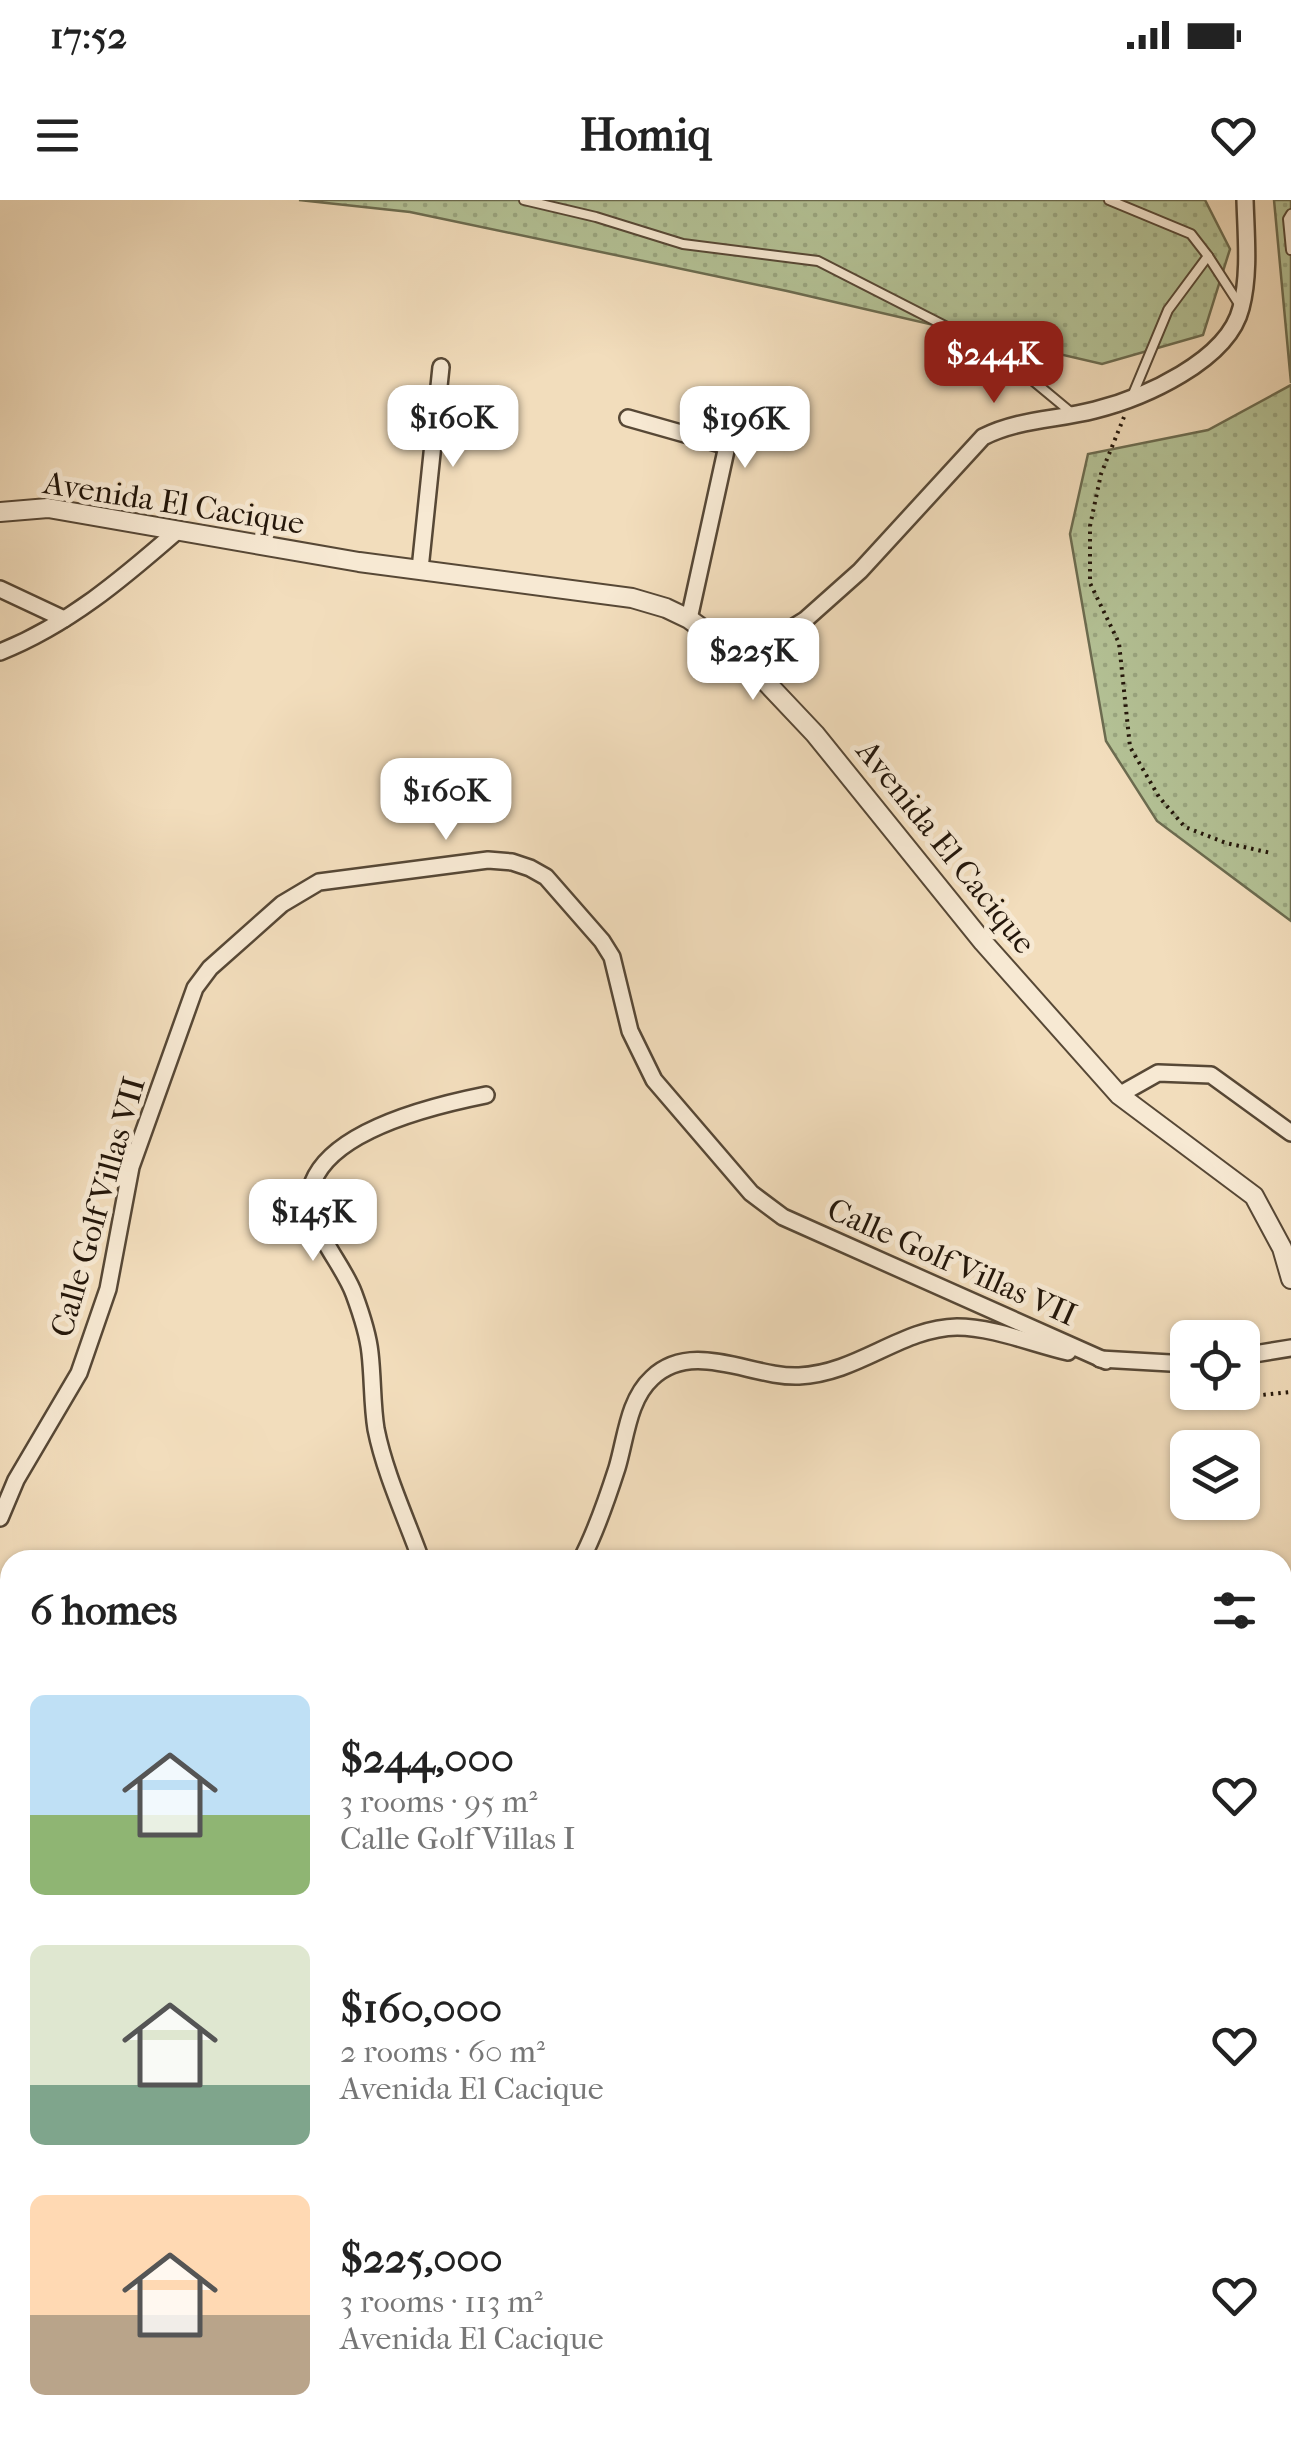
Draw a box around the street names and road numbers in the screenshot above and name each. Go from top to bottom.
street label: Avenida El Cacique [39,464,307,542]
street label: Avenida El Cacique [847,731,1043,961]
street label: Calle Golf Villas VII [43,1073,153,1341]
street label: Calle Golf Villas VII [822,1190,1082,1334]

